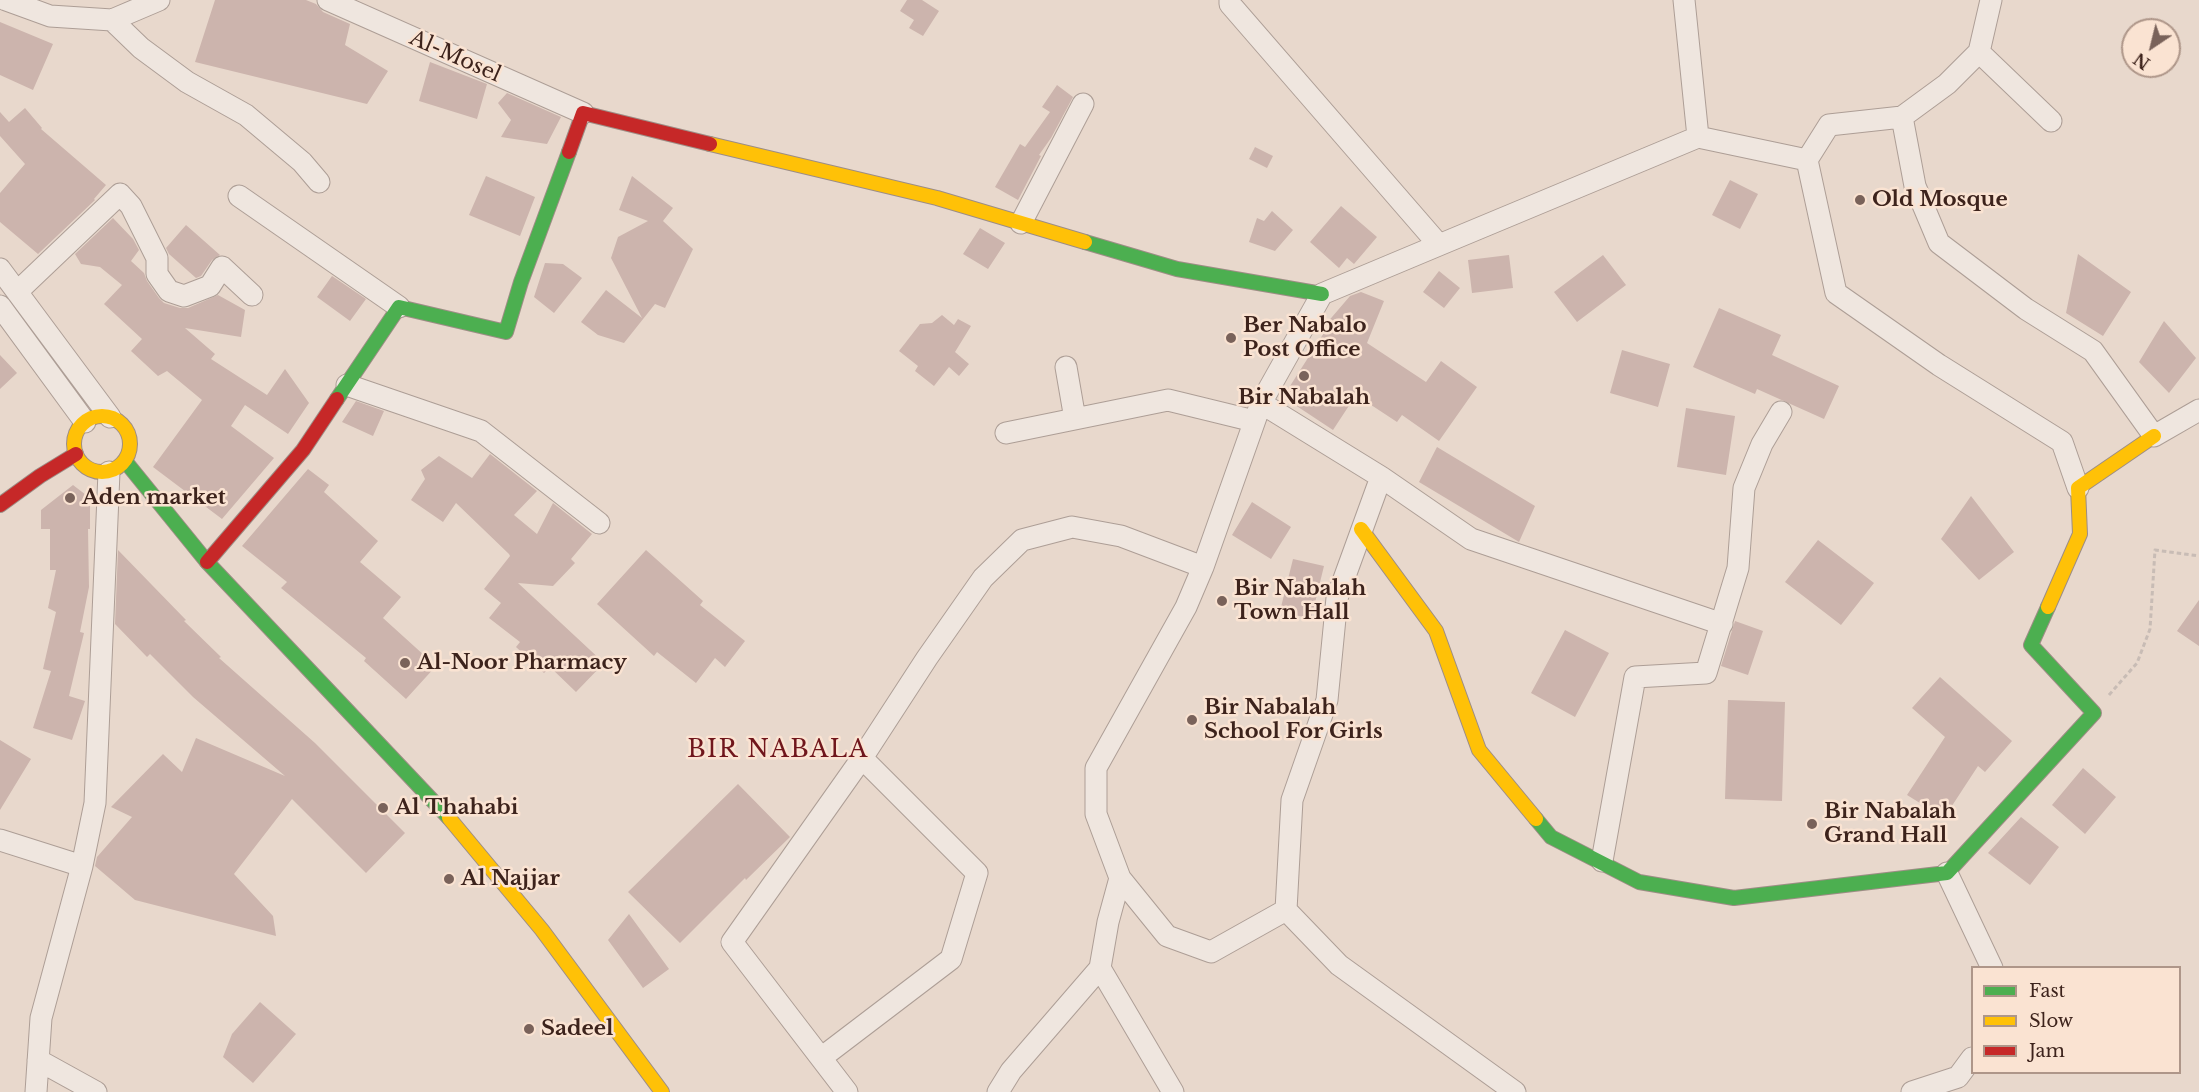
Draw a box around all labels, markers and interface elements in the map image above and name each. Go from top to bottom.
north arrow [2121,18,2181,78]
street label: Al-Mosel [406,26,504,88]
text: N [2130,49,2154,74]
place label: Old Mosque [1872,187,2008,213]
marker: Old Mosque [1853,193,1867,207]
place label: Ber Nabalo Post Office [1243,313,1367,363]
marker: Ber Nabalo Post Office [1224,331,1238,345]
marker: Bir Nabalah [1297,369,1311,383]
place label: Bir Nabalah [1238,385,1370,411]
place label: Aden market [82,485,226,511]
marker: Aden market [63,491,77,505]
place label: Bir Nabalah Town Hall [1234,576,1366,626]
marker: Bir Nabalah Town Hall [1215,594,1229,608]
place label: Al-Noor Pharmacy [417,650,627,676]
marker: Al-Noor Pharmacy [398,656,412,670]
place label: Bir Nabalah School For Girls [1204,695,1383,745]
marker: Bir Nabalah School For Girls [1185,713,1199,727]
district label: BIR NABALA [687,736,869,764]
place label: Al Thahabi [395,795,518,821]
place label: Bir Nabalah Grand Hall [1824,799,1956,849]
marker: Al Thahabi [376,801,390,815]
marker: Bir Nabalah Grand Hall [1805,817,1819,831]
place label: Al Najjar [461,866,560,892]
marker: Al Najjar [442,872,456,886]
legend [1971,966,2181,1074]
text: Fast [2029,980,2065,1002]
text: Slow [2029,1010,2073,1032]
place label: Sadeel [541,1016,614,1042]
marker: Sadeel [522,1022,536,1036]
text: Jam [2029,1040,2065,1062]

